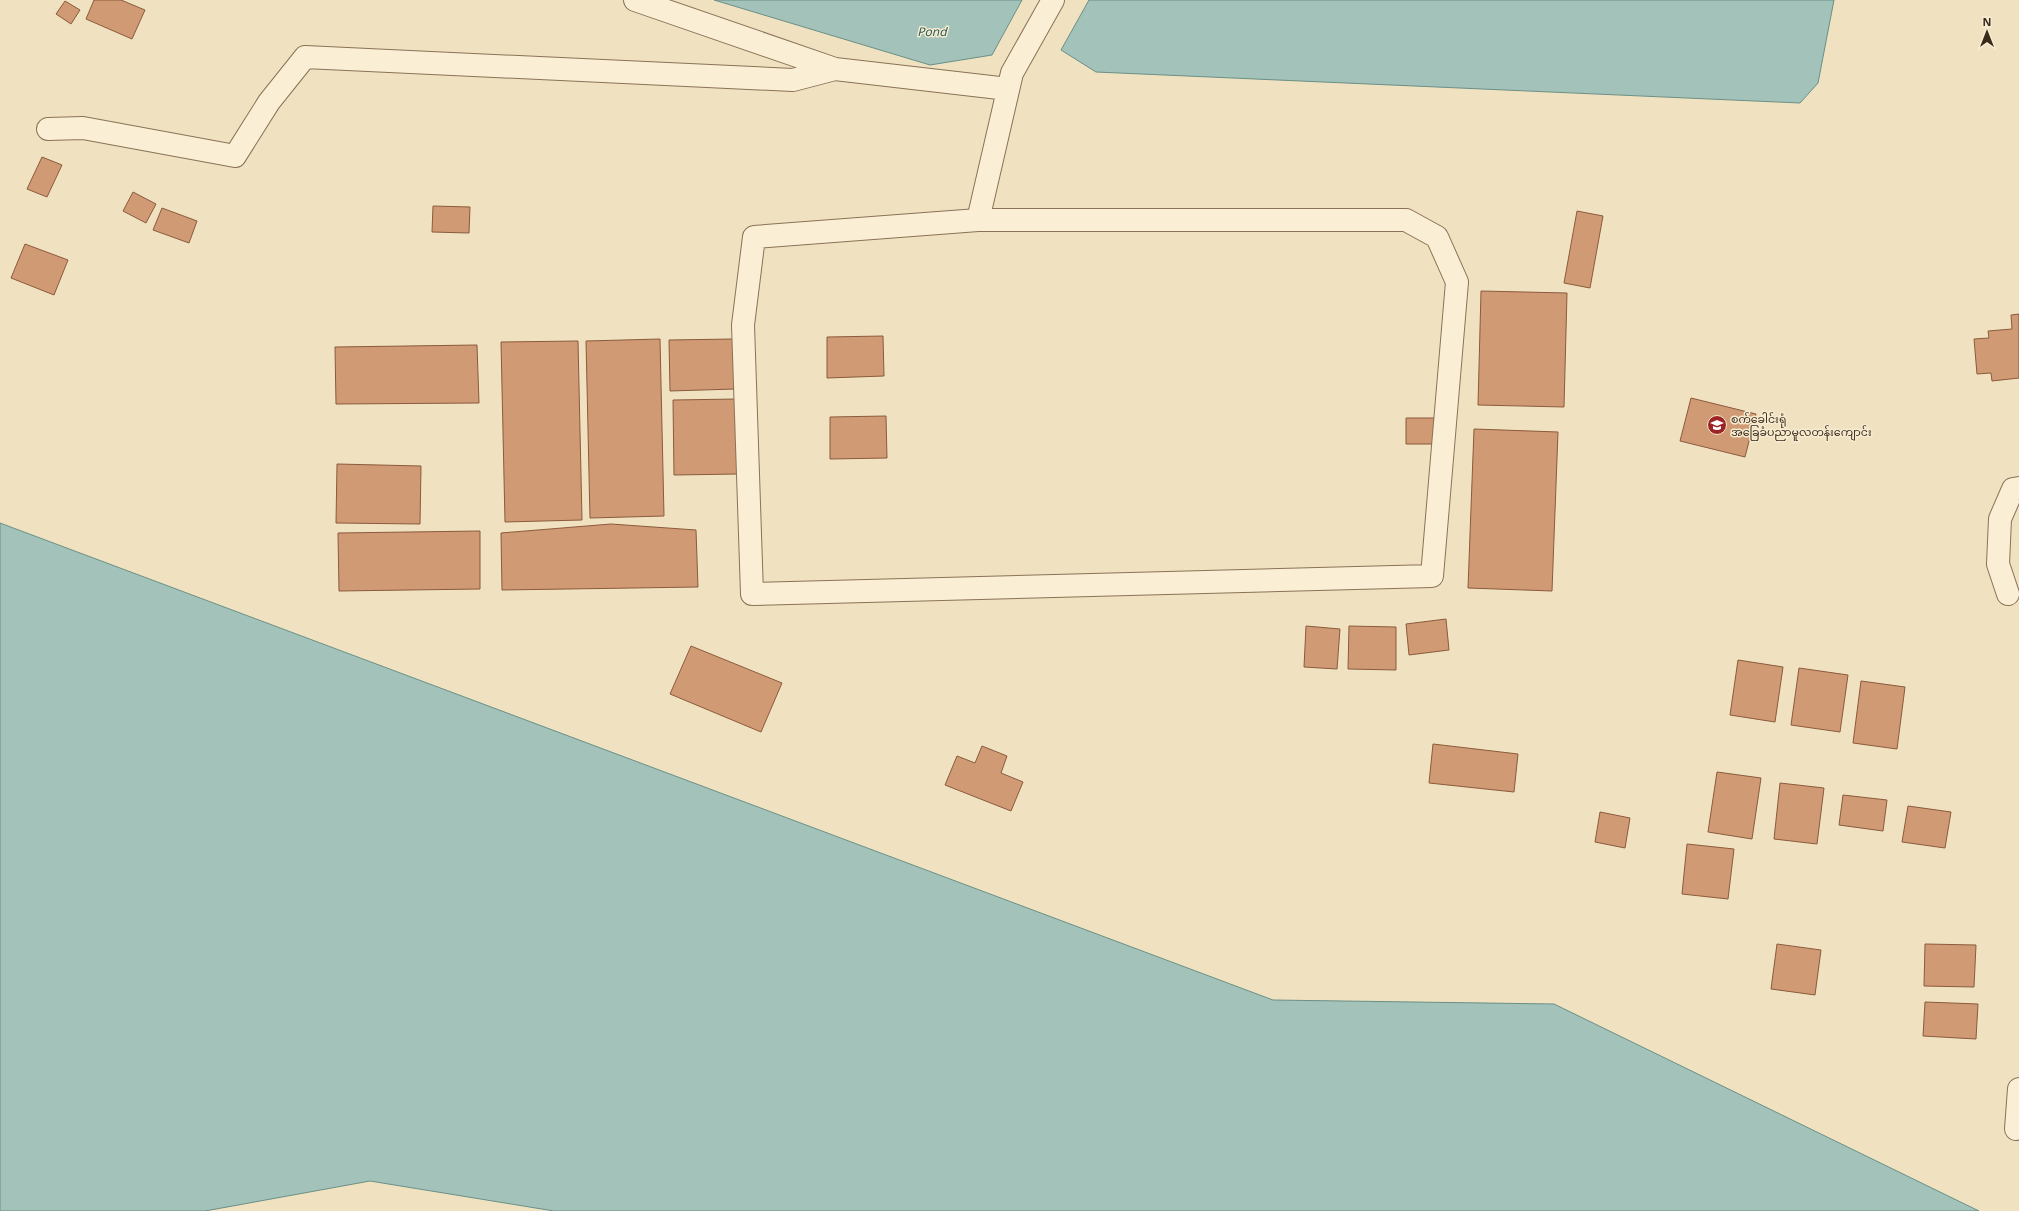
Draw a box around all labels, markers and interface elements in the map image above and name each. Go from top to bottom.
text: N [1983,11,1991,35]
north arrow [1967,12,2007,52]
water label: Pond [917,20,948,46]
place label: စက်ခေါင်းရုံ အခြေခံပညာမူလတန်းကျောင်း [1731,408,1872,445]
school or university icon: စက်ခေါင်းရုံ အခြေခံပညာမူလတန်းကျောင်း [1706,414,1728,436]

